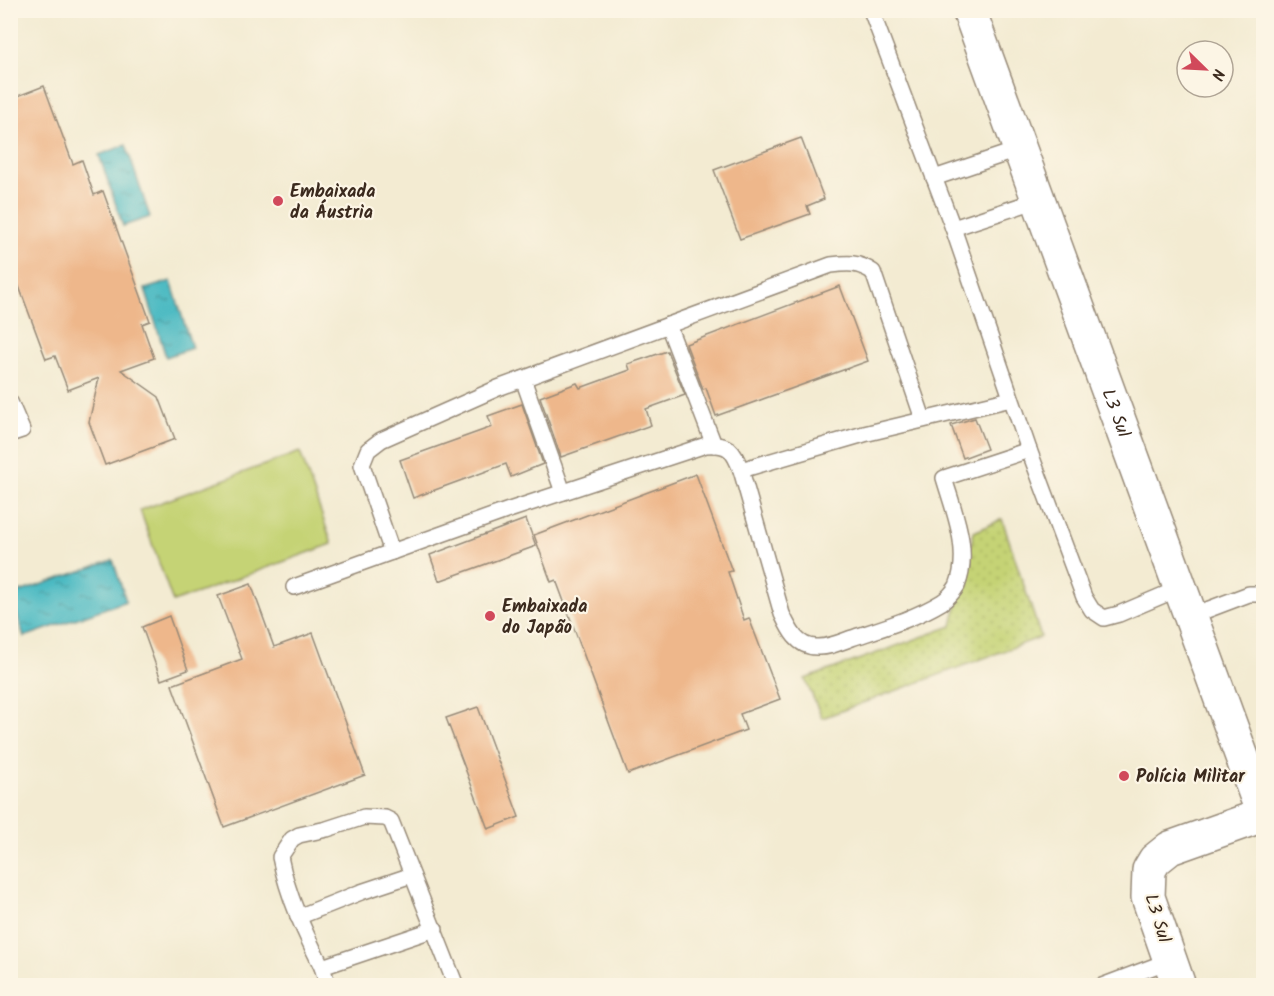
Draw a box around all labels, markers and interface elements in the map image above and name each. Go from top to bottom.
north arrow [1175,39,1235,99]
text: N [1204,65,1231,84]
place label: Embaixada da Áustria [290,178,375,228]
marker: Embaixada da Áustria [271,194,285,208]
street label: L3 Sul [1093,385,1137,442]
place label: Embaixada do Japão [502,593,587,643]
marker: Embaixada do Japão [483,609,497,623]
place label: Polícia Militar [1136,763,1246,792]
marker: Polícia Militar [1117,769,1131,783]
street label: L3 Sul [1135,890,1178,947]

